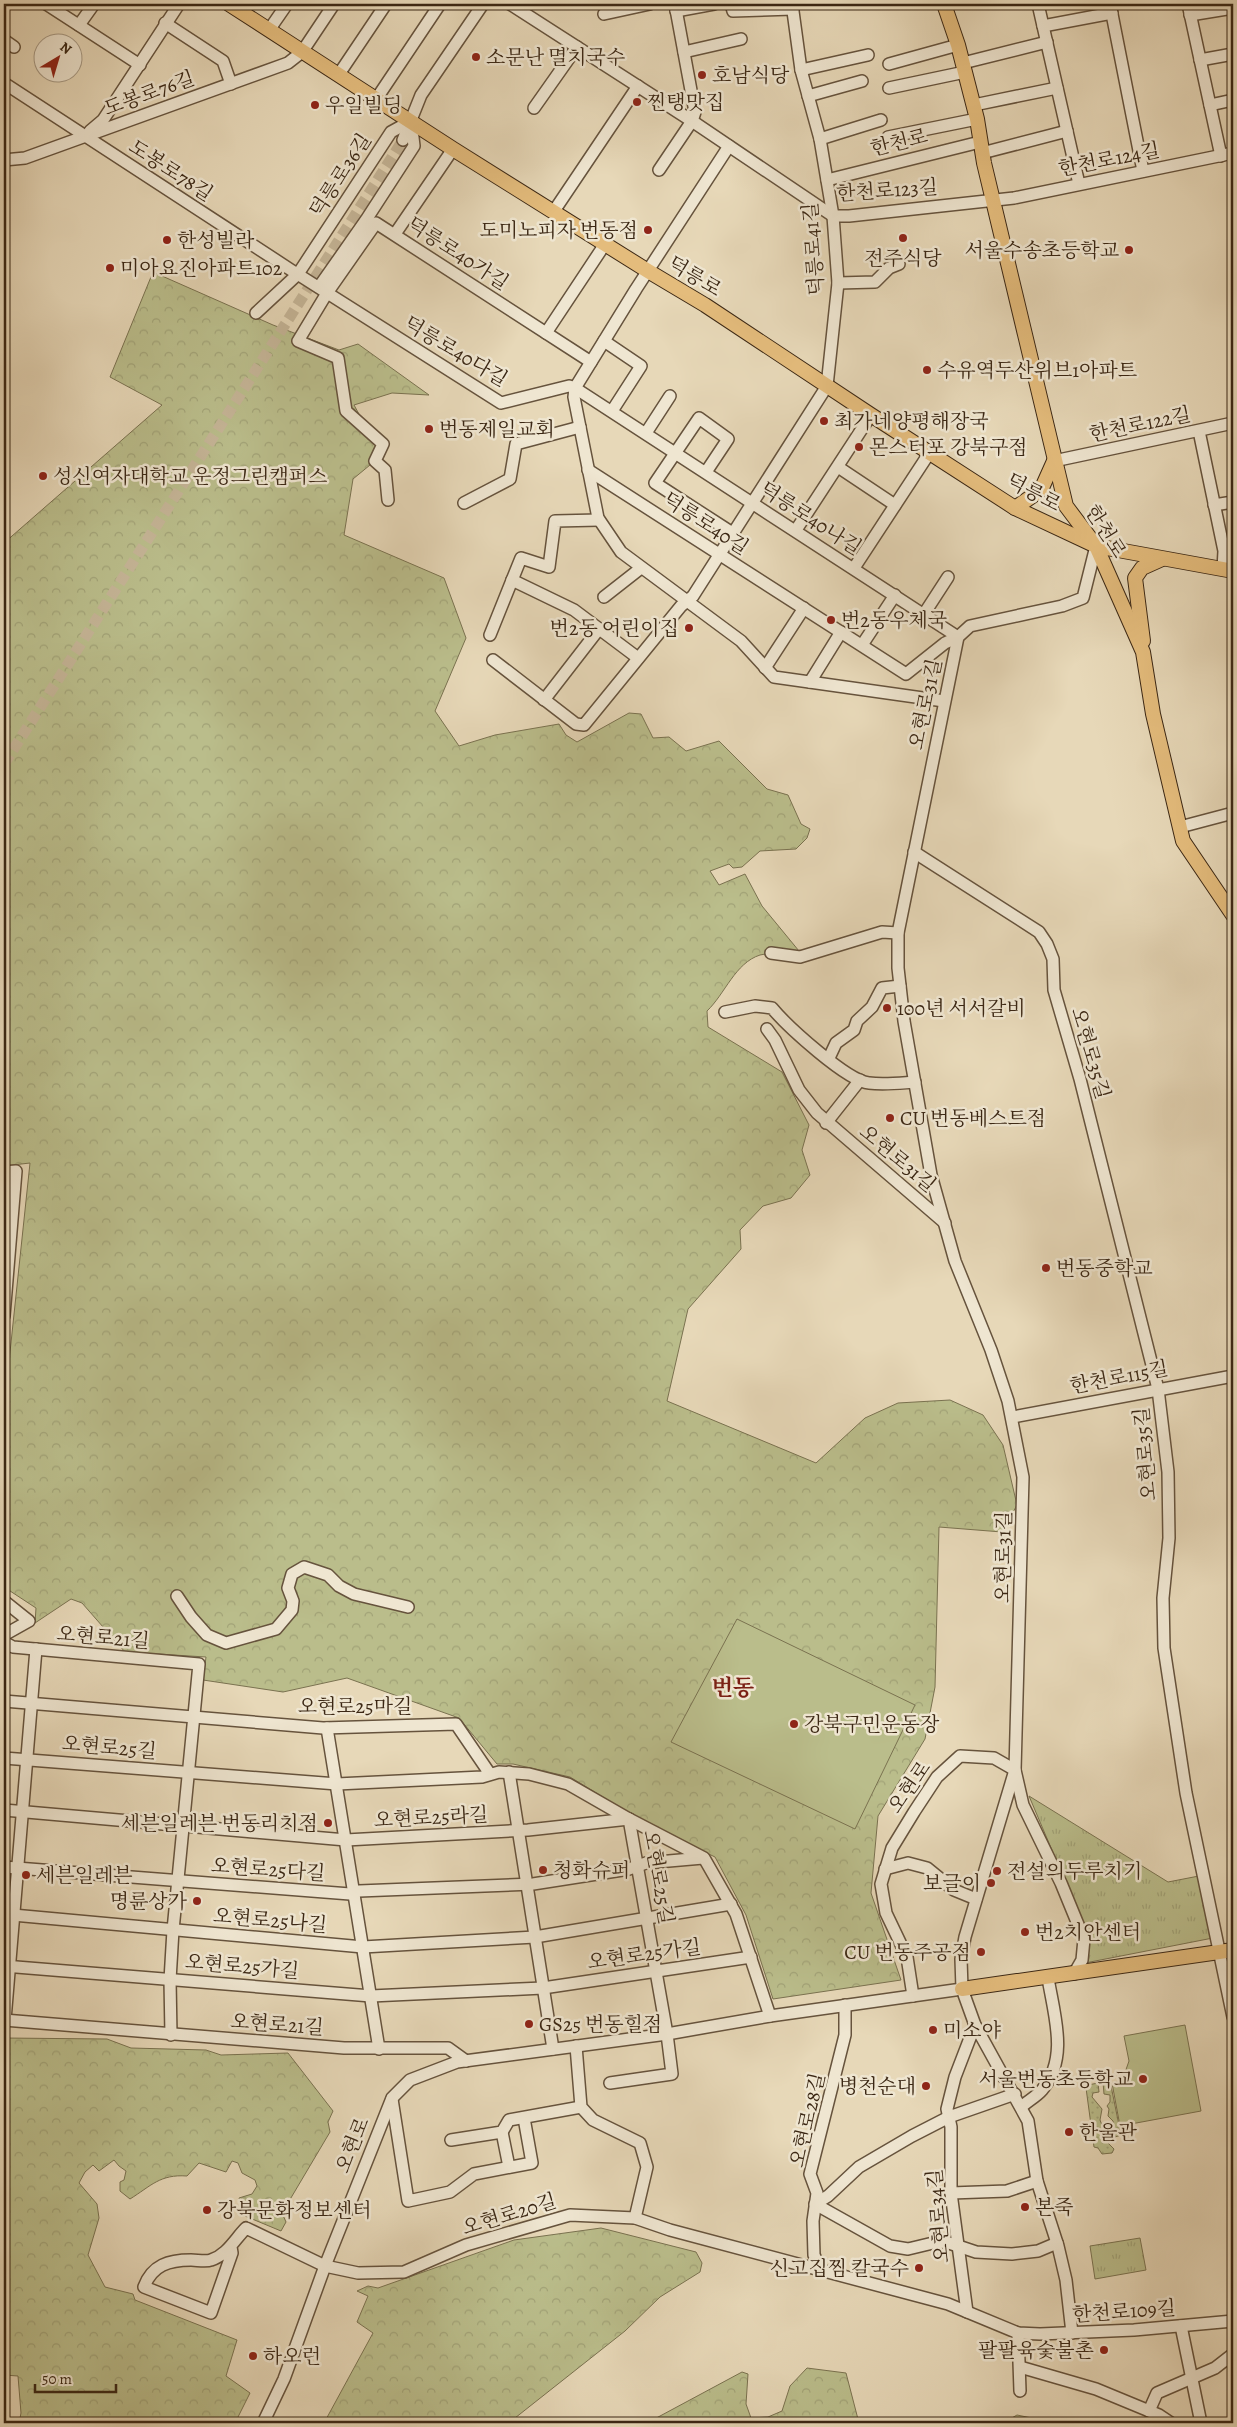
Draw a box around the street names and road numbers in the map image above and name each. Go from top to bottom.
street label: 도봉로76길 [100,65,198,122]
street label: 한천로 [868,122,931,163]
street label: 덕릉로36길 [303,128,378,222]
street label: 도봉로78길 [123,133,218,208]
street label: 한천로124길 [1056,136,1162,183]
street label: 한천로123길 [835,173,939,208]
street label: 덕릉로41길 [797,202,830,296]
street label: 덕릉로40가길 [402,210,514,296]
street label: 덕릉로 [663,250,727,303]
street label: 덕릉로40다길 [399,310,513,393]
street label: 한천로122길 [1087,401,1193,448]
street label: 덕릉로 [1002,467,1066,518]
street label: 덕릉로40나길 [755,475,867,561]
street label: 덕릉로40길 [658,486,754,561]
street label: 한천로 [1079,500,1132,563]
street label: 오현로31길 [903,656,948,752]
street label: 오현로35길 [1065,1004,1116,1102]
street label: 오현로31길 [854,1118,942,1198]
street label: 한천로115길 [1068,1355,1171,1400]
street label: 오현로35길 [1128,1406,1163,1502]
street label: 오현로31길 [989,1511,1018,1603]
street label: 오현로21길 [55,1620,151,1655]
street label: 오현로25마길 [298,1693,412,1720]
street label: 오현로25길 [60,1730,158,1765]
street label: 오현로 [882,1756,937,1819]
street label: 오현로25라길 [373,1801,489,1834]
street label: 오현로25길 [637,1828,680,1926]
street label: 오현로25다길 [210,1852,326,1887]
street label: 오현로25나길 [212,1902,328,1939]
street label: 오현로25가길 [585,1933,703,1976]
street label: 오현로25가길 [184,1948,300,1985]
street label: 오현로21길 [229,2008,325,2041]
street label: 오현로28길 [783,2070,831,2170]
street label: 오현로 [329,2113,376,2177]
street label: 오현로34길 [921,2168,956,2264]
street label: 오현로20길 [459,2187,560,2242]
street label: 한천로109길 [1071,2294,1177,2329]

